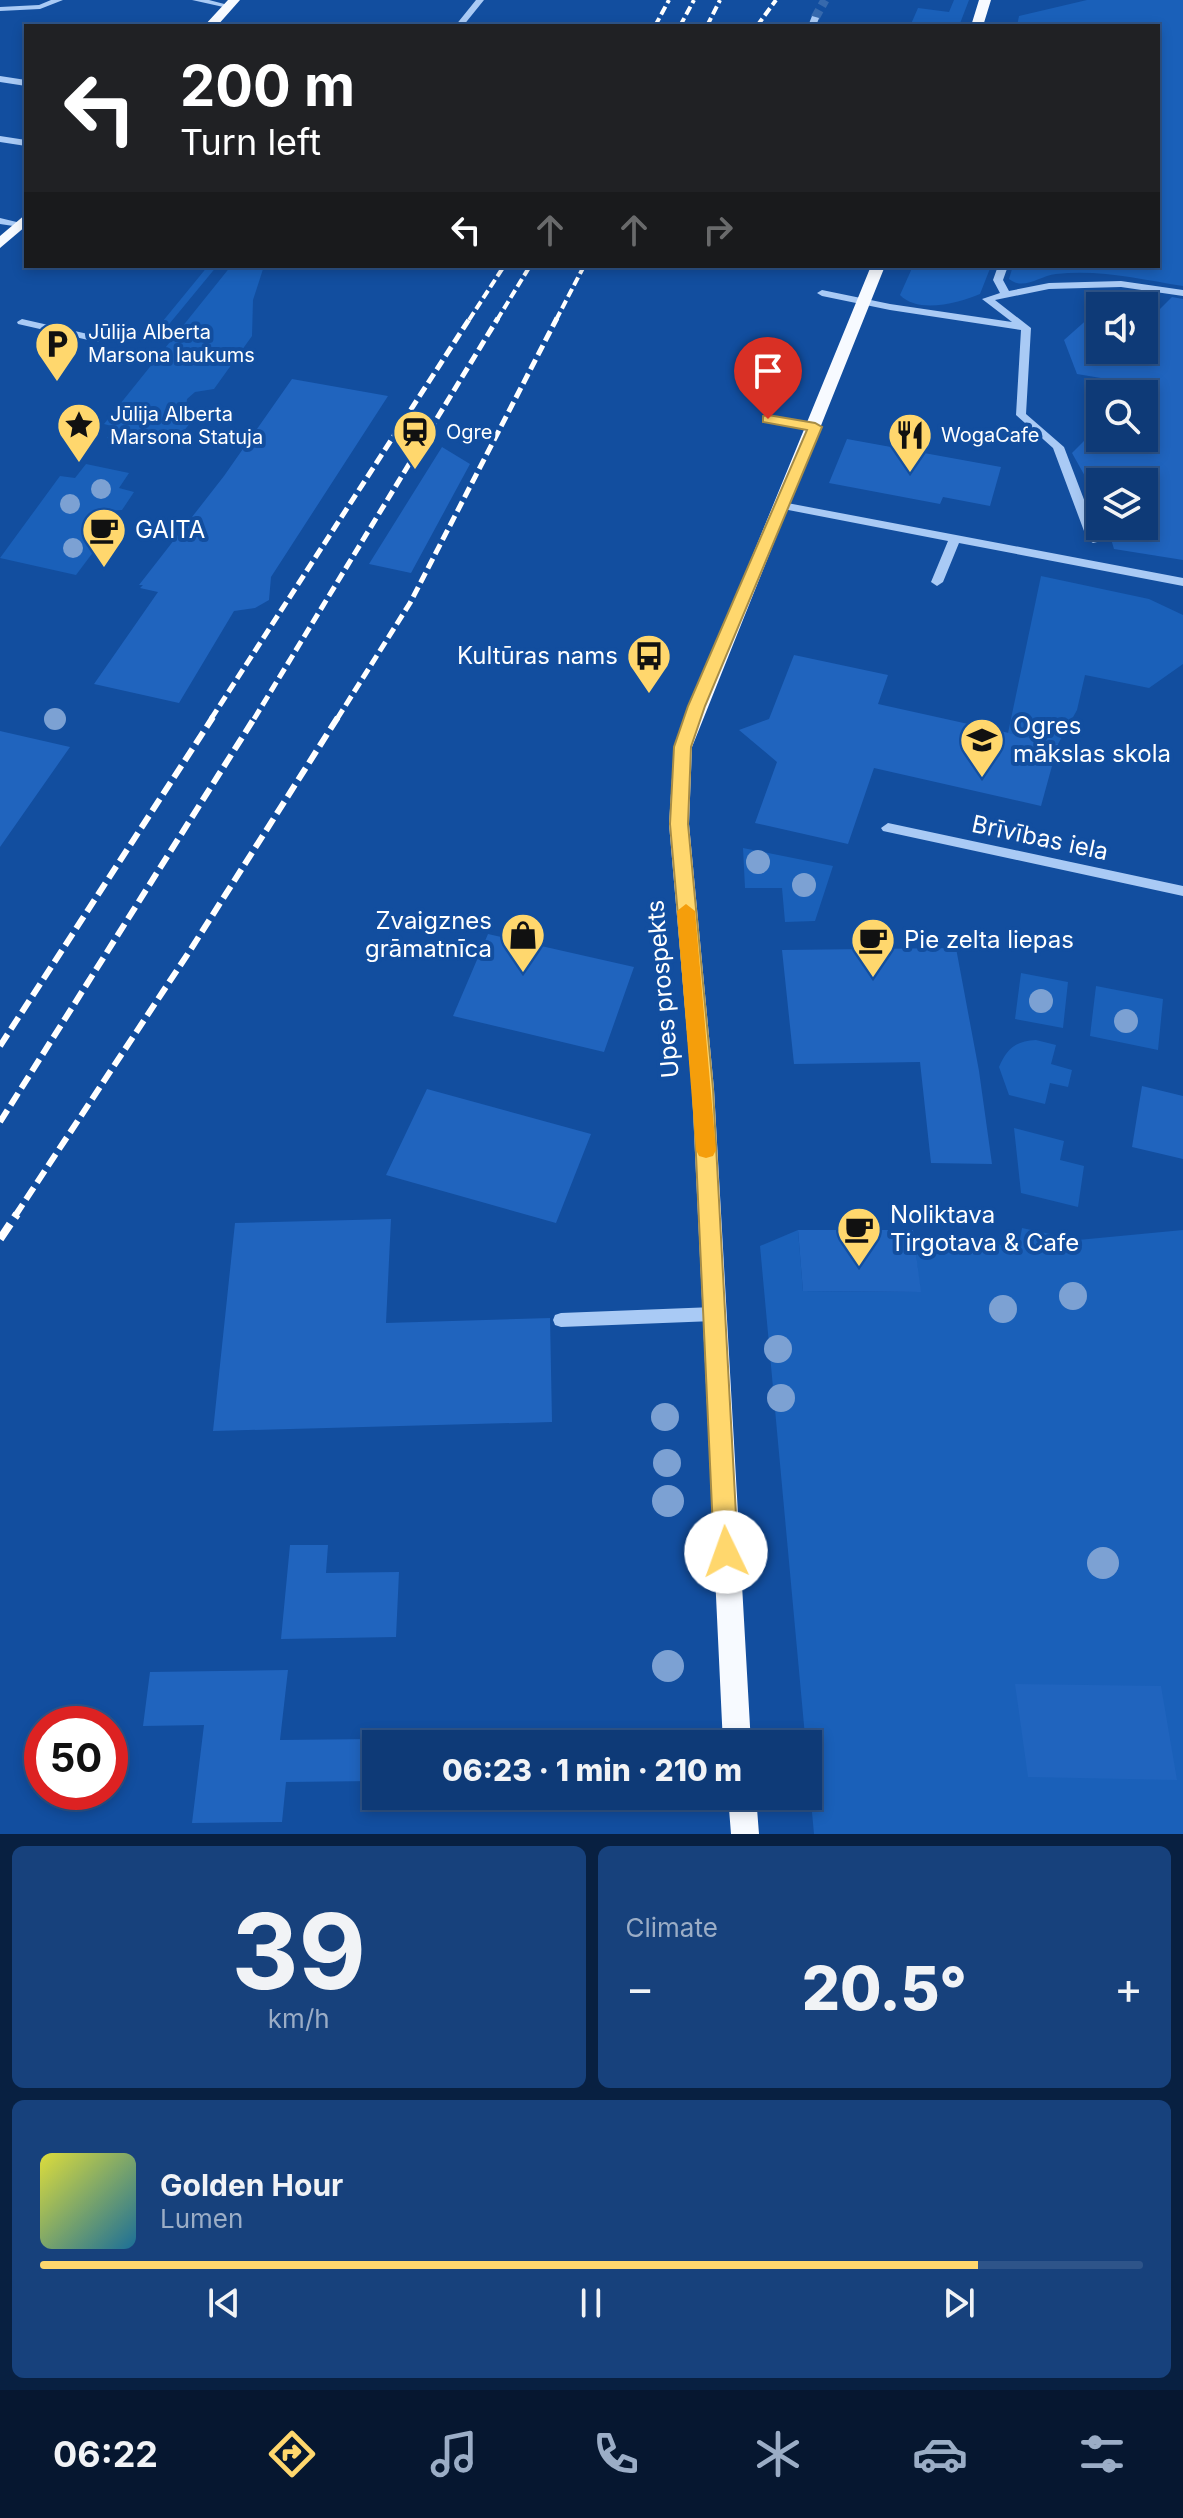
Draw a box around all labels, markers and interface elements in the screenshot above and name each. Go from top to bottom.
text: 200 m [180,52,355,120]
icon: left [48,56,152,160]
text: Turn left [180,120,321,164]
icon: left [444,208,488,252]
icon: ahead [528,208,572,252]
icon: ahead [612,208,656,252]
icon: right [696,208,740,252]
map controls [1086,292,1158,540]
button: sound [1086,292,1158,364]
parking icon: Jūlija Alberta Marsona laukums [33,320,81,383]
place label: Jūlija Alberta Marsona laukums [88,320,255,367]
pin [734,337,802,419]
icon: arrive [746,349,790,393]
button: search [1086,380,1158,452]
place icon: Jūlija Alberta Marsona Statuja [55,401,103,464]
place label: Jūlija Alberta Marsona Statuja [110,402,263,449]
station icon: Ogre [391,408,439,471]
restaurant icon: WogaCafe [886,411,934,474]
place label: Ogre [446,420,492,444]
place label: WogaCafe [941,423,1040,447]
button: layers [1086,468,1158,540]
cafe icon: GAITA [80,506,128,569]
place label: GAITA [135,515,205,544]
bus stop icon: Kultūras nams [625,632,673,695]
place label: Kultūras nams [457,641,618,670]
place label: Ogres mākslas skola [1013,711,1171,768]
school or university icon: Ogres mākslas skola [958,716,1006,779]
street label: Brīvības iela [969,809,1111,866]
street label: Upes prospekts [640,899,685,1079]
place label: Zvaigznes grāmatnīca [365,906,492,963]
shop icon: Zvaigznes grāmatnīca [499,911,547,974]
cafe icon: Pie zelta liepas [849,916,897,979]
place label: Pie zelta liepas [904,925,1074,954]
place label: Noliktava Tirgotava & Cafe [890,1200,1079,1257]
cafe icon: Noliktava Tirgotava & Cafe [835,1205,883,1268]
position arrow [684,1510,768,1594]
speed limit sign: 50 [24,1706,128,1810]
text: 06:23 · 1 min · 210 m [442,1752,742,1788]
text: 39 [231,1888,366,2014]
text: Climate [626,1912,718,1943]
text: 20.5° [802,1952,967,2024]
text: − [626,1961,655,2015]
text: + [1114,1961,1143,2015]
text: km/h [268,2003,330,2034]
text: Golden Hour [160,2167,343,2203]
text: Lumen [160,2203,243,2234]
icon: previous [202,2281,246,2325]
icon: pause [569,2281,613,2325]
icon: next [937,2281,981,2325]
icon: directions [264,2426,320,2482]
icon: music [426,2426,482,2482]
icon: phone [588,2426,644,2482]
icon: climate [750,2426,806,2482]
icon: car [912,2426,968,2482]
icon: filters [1074,2426,1130,2482]
text: 06:22 [53,2432,158,2476]

